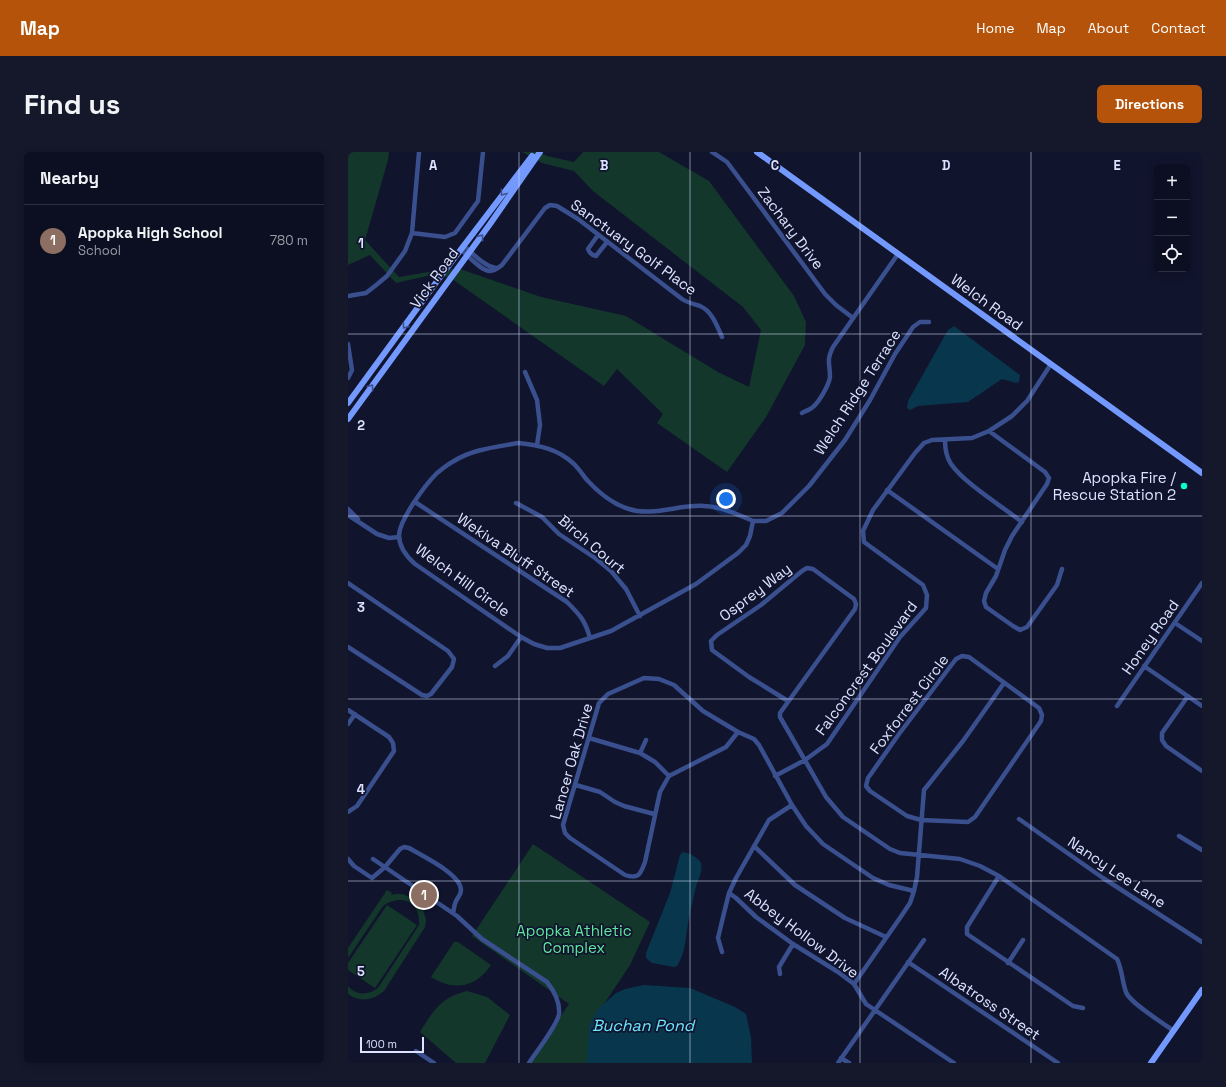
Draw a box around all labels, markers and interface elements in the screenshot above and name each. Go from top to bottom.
text: Map [20,16,60,41]
text: Home [976,19,1014,37]
text: Map [1036,19,1066,37]
text: About [1088,19,1129,37]
text: Contact [1151,19,1206,37]
button: Directions [1097,85,1202,123]
text: Find us [24,86,121,122]
text: A [429,157,438,174]
text: B [600,157,609,174]
text: C [771,157,779,174]
text: D [942,157,951,174]
text: E [1113,157,1121,174]
map controls [1154,164,1190,272]
button: + [1154,164,1190,200]
text: Nearby [40,167,99,189]
street label: Zachary Drive [754,183,828,273]
one-way arrow [501,189,508,196]
street label: Sanctuary Golf Place [567,195,701,299]
button: − [1154,200,1190,236]
text: Apopka High School [78,223,223,242]
text: 1 [50,232,56,249]
text: 780 m [270,232,308,249]
one-way arrow [476,234,484,241]
text: 1 [358,235,364,252]
button: locate [1154,236,1190,272]
text: School [78,242,121,259]
street label: Vick Road [406,244,462,312]
street label: Welch Road [947,270,1027,334]
one-way arrow [402,322,410,329]
street label: Welch Ridge Terrace [809,326,905,458]
one-way arrow [366,385,373,392]
text: 2 [357,417,365,434]
place label: Apopka Fire / Rescue Station 2 [1053,468,1176,504]
marker: Apopka Fire / Rescue Station 2 [1179,481,1189,491]
your location [716,489,736,509]
street label: Wekiva Bluff Street [454,509,579,601]
street label: Birch Court [555,510,629,578]
street label: Welch Hill Circle [412,539,514,621]
street label: Osprey Way [715,559,795,625]
street label: Honey Road [1117,596,1183,678]
street label: Falconcrest Boulevard [811,597,921,739]
text: 3 [357,599,365,616]
street label: Foxforrest Circle [865,650,953,758]
street label: Lancer Oak Drive [545,701,597,821]
text: 4 [357,781,365,798]
street label: Nancy Lee Lane [1064,832,1170,912]
pin: 1 [411,880,437,910]
street label: Abbey Hollow Drive [741,884,863,982]
park label: Apopka Athletic Complex [516,921,632,957]
street label: Albatross Street [936,962,1044,1044]
text: 5 [357,963,365,980]
water label: Buchan Pond [592,1015,696,1036]
scale bar [360,1035,424,1054]
text: 100 m [366,1037,397,1051]

